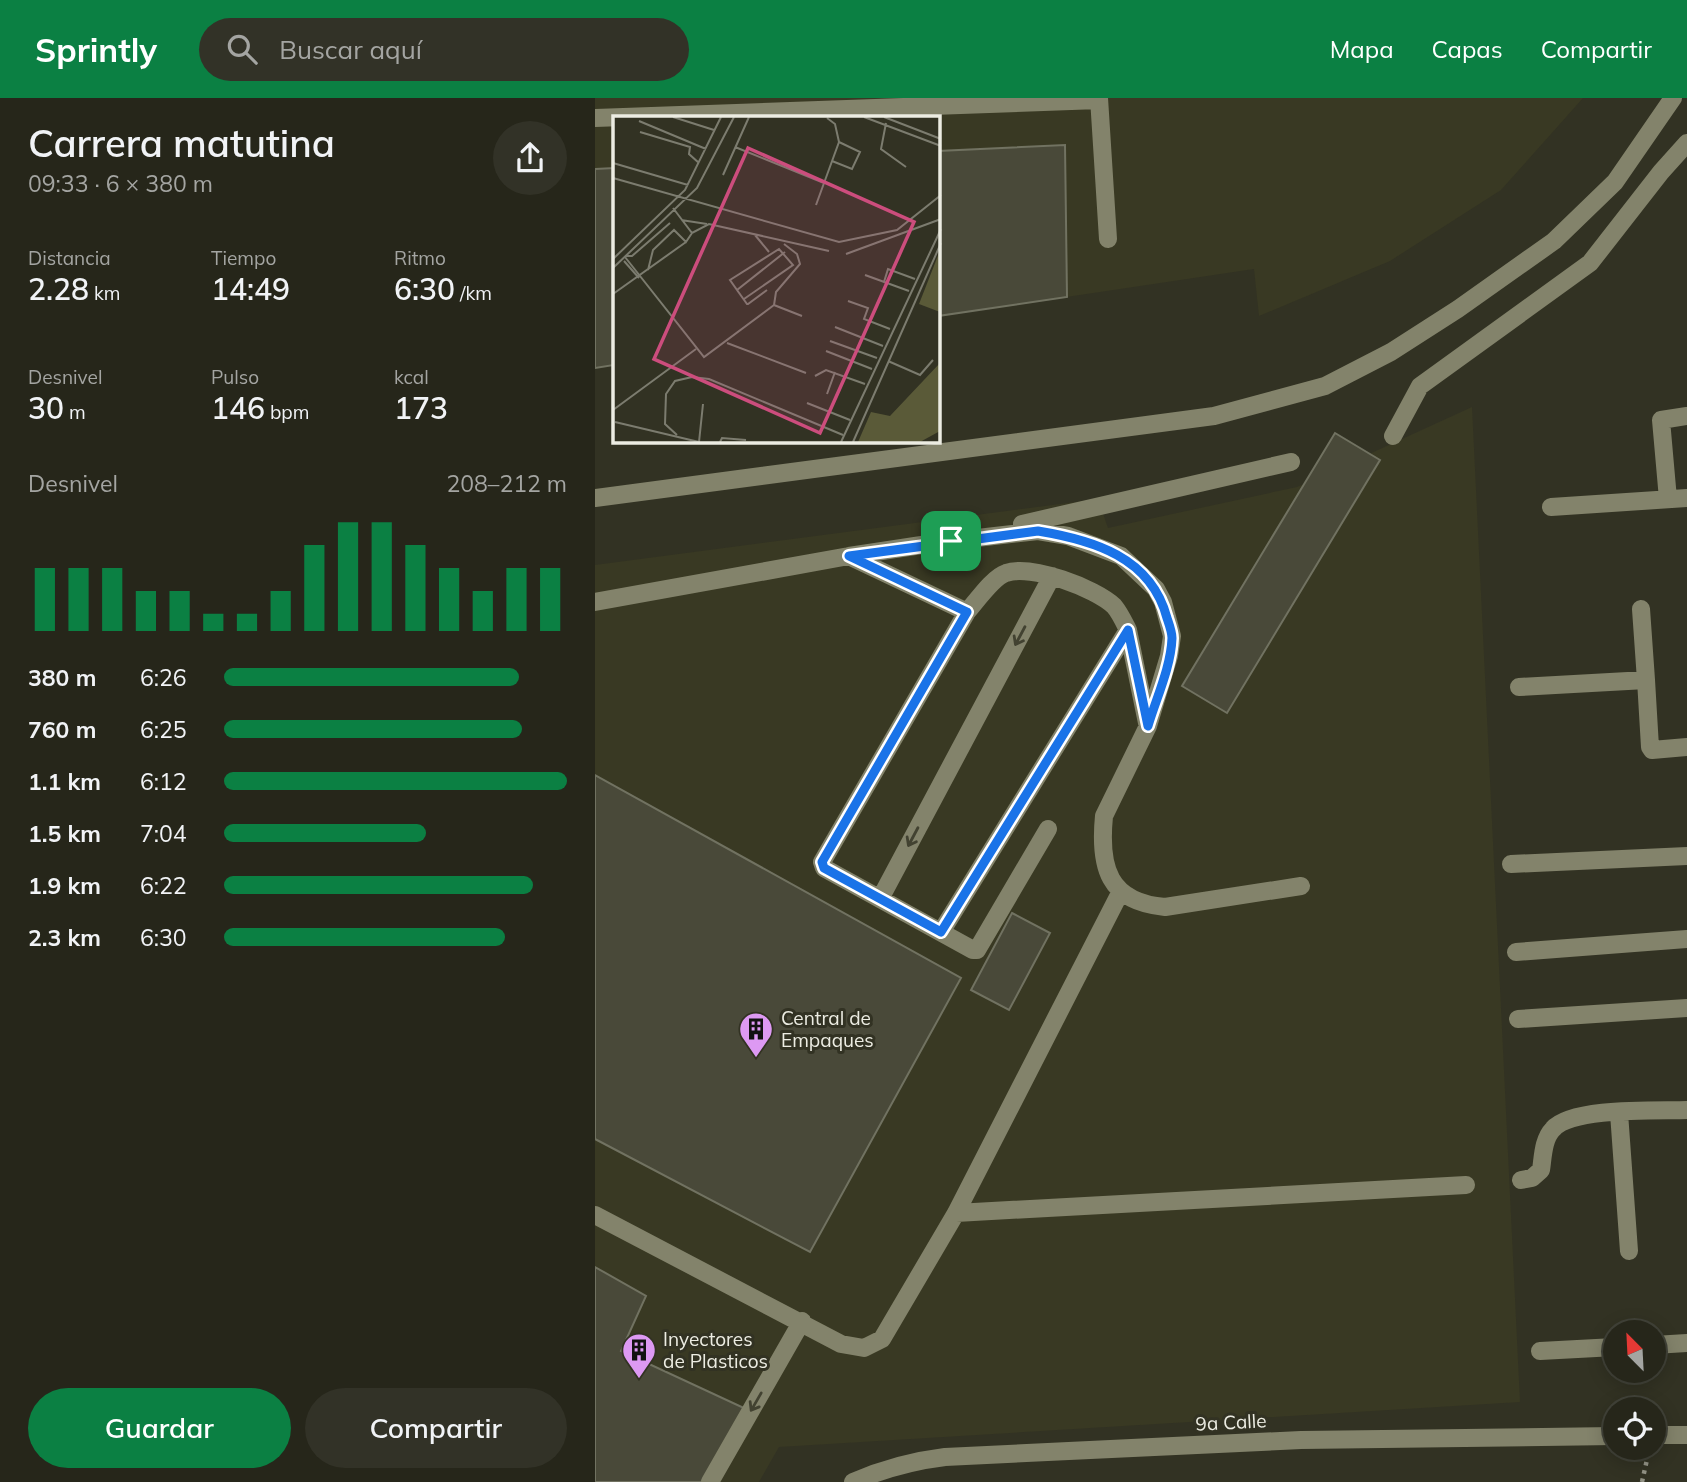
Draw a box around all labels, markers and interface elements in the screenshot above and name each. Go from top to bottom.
search box [199,18,689,81]
text: Sprintly [35,29,157,70]
icon: search [223,30,261,68]
text: Buscar aquí [279,33,422,66]
text: Mapa [1330,34,1394,64]
text: Capas [1432,34,1503,64]
text: Compartir [1541,34,1652,64]
inset map [613,116,940,443]
text: Carrera matutina [28,119,335,167]
button: share [493,121,567,195]
text: 09:33 · 6 × 380 m [28,169,213,198]
text: Distancia [28,246,111,270]
text: Tiempo [211,246,276,270]
text: Ritmo [394,246,446,270]
text: 2.28 [28,270,89,308]
text: 14:49 [211,270,290,308]
text: 6:30 [394,270,455,308]
text: km [89,281,121,305]
text: /km [455,281,492,305]
text: Desnivel [28,365,102,389]
text: Pulso [211,365,259,389]
text: kcal [394,365,429,389]
text: 30 [28,389,64,427]
text: 146 [211,389,265,427]
text: 173 [394,389,448,427]
text: m [64,400,86,424]
text: bpm [265,400,309,424]
text: Desnivel [28,469,118,498]
text: 208–212 m [446,469,567,498]
pin [921,511,981,571]
icon: arrive [932,522,970,560]
one-way arrow [1013,626,1027,646]
text: 380 m [28,663,96,692]
text: 6:26 [140,663,187,692]
text: 760 m [28,715,96,744]
text: 6:25 [140,715,187,744]
text: 1.1 km [28,767,101,796]
text: 6:12 [140,767,187,796]
text: 1.5 km [28,819,101,848]
text: 7:04 [140,819,187,848]
one-way arrow [906,826,919,847]
text: 1.9 km [28,871,101,900]
text: 6:22 [140,871,187,900]
text: 2.3 km [28,923,101,952]
text: 6:30 [140,923,187,952]
place label: Central de Empaques [781,1006,874,1052]
building icon: Central de Empaques [737,1010,775,1059]
north arrow [1603,1320,1666,1382]
map controls [1603,1320,1666,1460]
place label: Inyectores de Plasticos [663,1327,768,1373]
building icon: Inyectores de Plasticos [620,1331,658,1380]
button: Guardar [28,1388,291,1468]
button: Compartir [305,1388,567,1468]
one-way arrow [749,1391,762,1412]
button: locate [1603,1397,1666,1460]
street label: 9a Calle [1195,1408,1267,1436]

